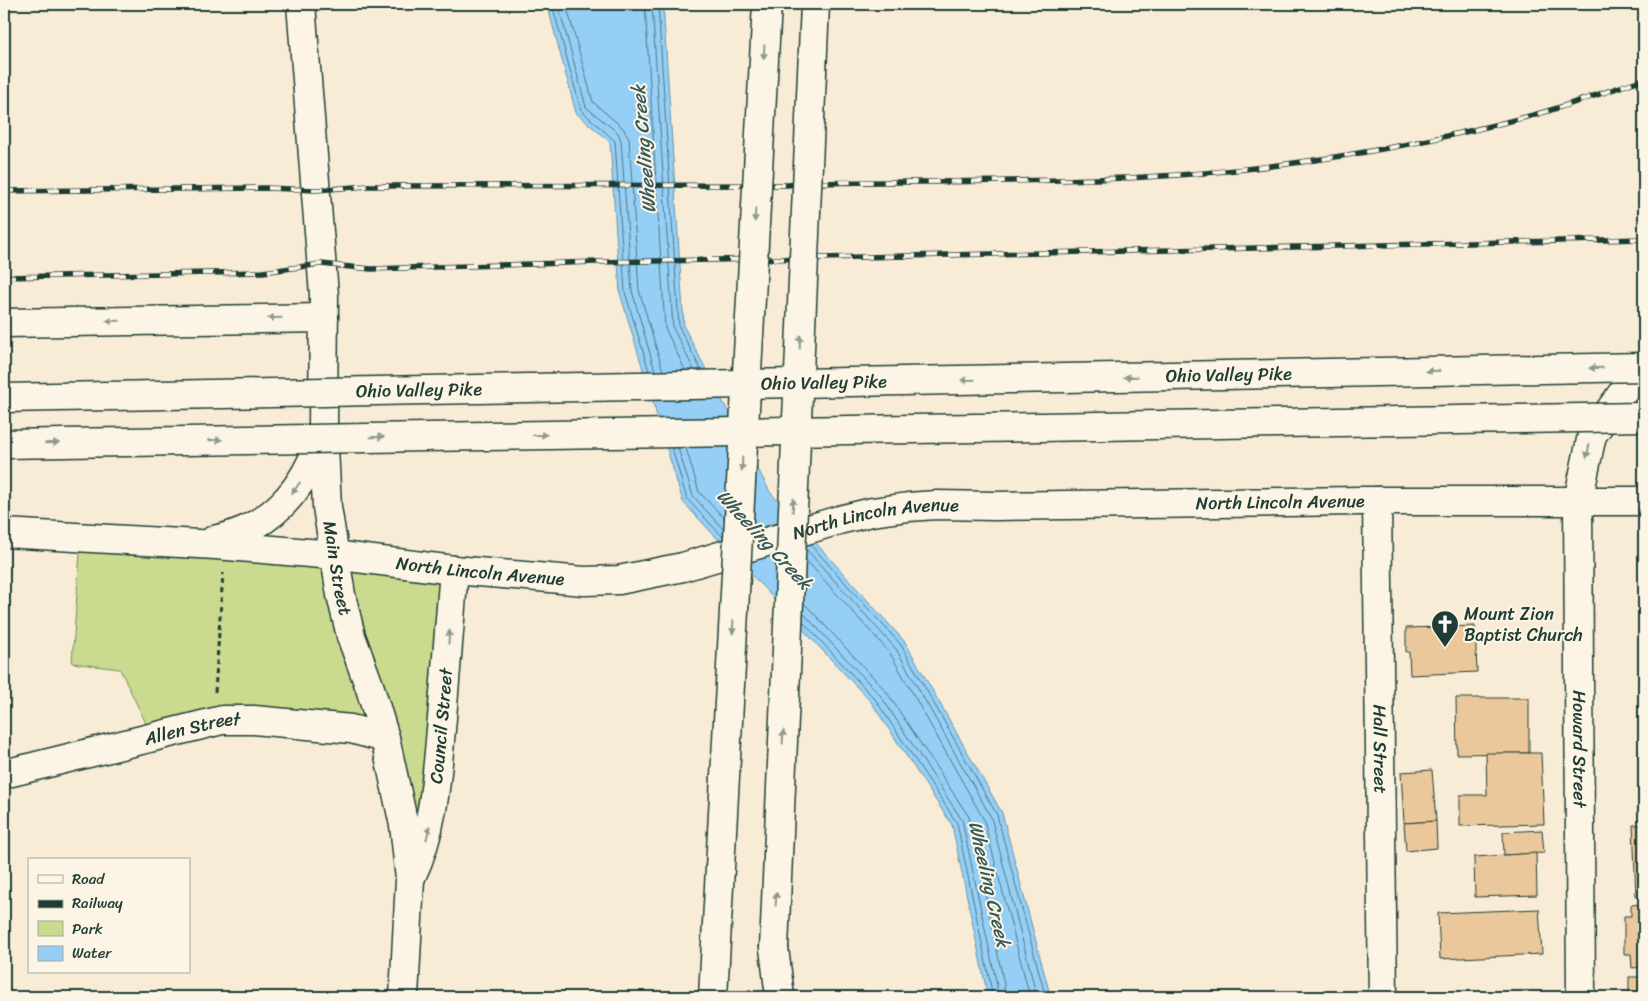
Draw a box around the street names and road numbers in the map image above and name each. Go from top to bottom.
street label: Ohio Valley Pike [1165,358,1292,392]
street label: Ohio Valley Pike [760,365,888,400]
street label: Ohio Valley Pike [356,373,483,407]
street label: North Lincoln Avenue [1195,485,1365,519]
street label: North Lincoln Avenue [788,489,959,549]
street label: Main Street [313,519,361,619]
street label: North Lincoln Avenue [394,547,566,595]
street label: Council Street [420,666,462,785]
street label: Howard Street [1563,690,1596,809]
street label: Allen Street [140,704,241,755]
street label: Hall Street [1363,704,1397,794]

